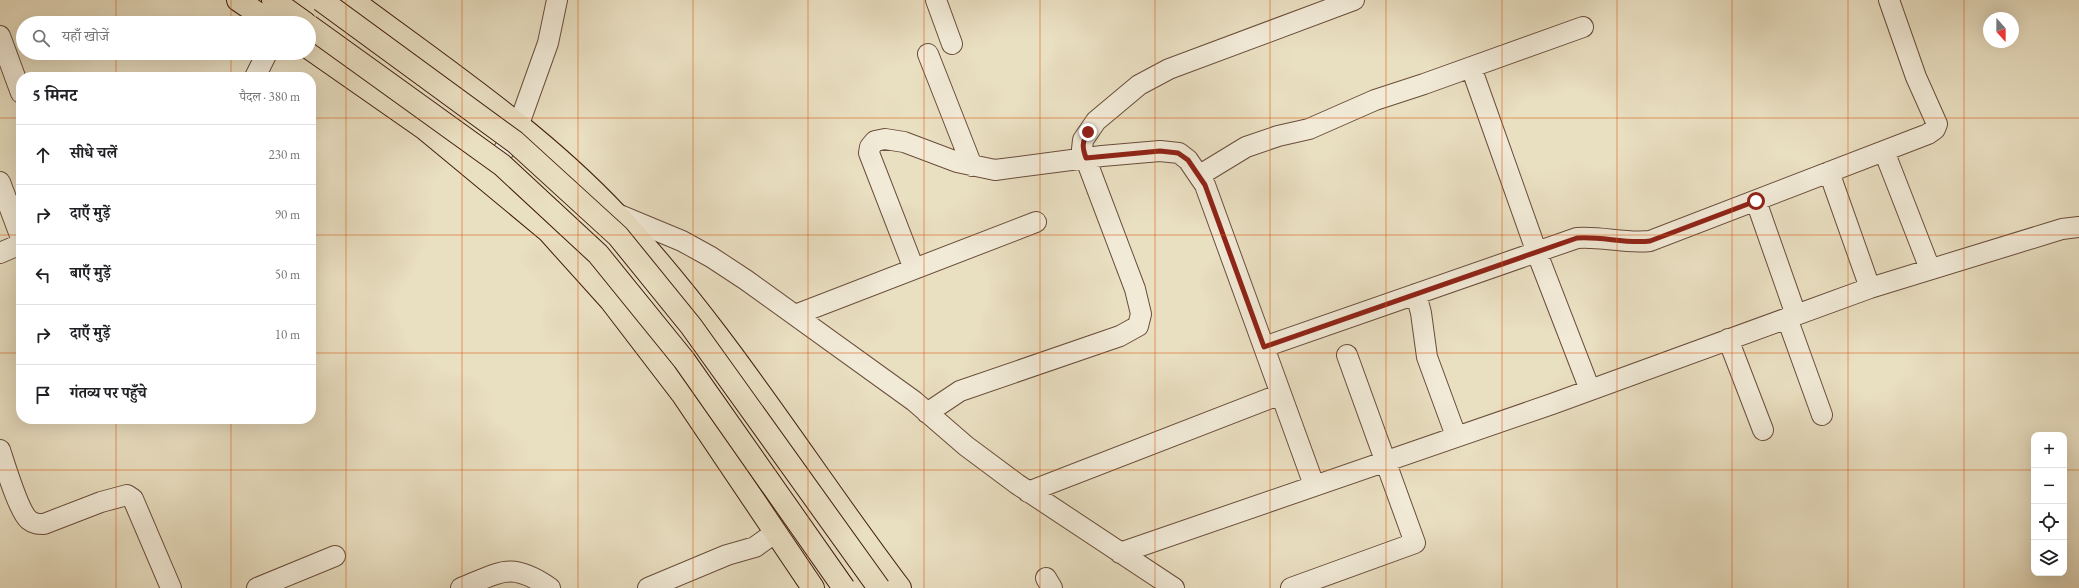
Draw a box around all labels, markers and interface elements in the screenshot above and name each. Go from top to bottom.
north arrow [1983,12,2019,48]
search box [16,16,316,60]
text: यहाँ खोजें [62,26,109,45]
icon: search [30,27,52,49]
text: 5 मिनट [32,84,77,106]
text: पैदल · 380 m [240,88,300,105]
route end [1079,123,1097,141]
text: सीधे चलें [70,143,117,162]
icon: ahead [32,144,54,166]
text: 230 m [269,146,300,163]
route start [1747,192,1765,210]
text: दाएँ मुड़ें [70,203,110,222]
icon: right [32,204,54,226]
text: 90 m [275,206,300,223]
text: बाएँ मुड़ें [70,263,111,282]
icon: left [32,264,54,286]
text: 50 m [275,266,300,283]
text: दाएँ मुड़ें [70,323,110,342]
icon: right [32,324,54,346]
text: 10 m [275,326,300,343]
text: गंतव्य पर पहुँचे [70,383,147,402]
icon: arrive [32,384,54,406]
map controls [2031,432,2067,576]
button: + [2031,432,2067,468]
button: − [2031,468,2067,504]
button: locate [2031,504,2067,540]
button: layers [2031,540,2067,576]

